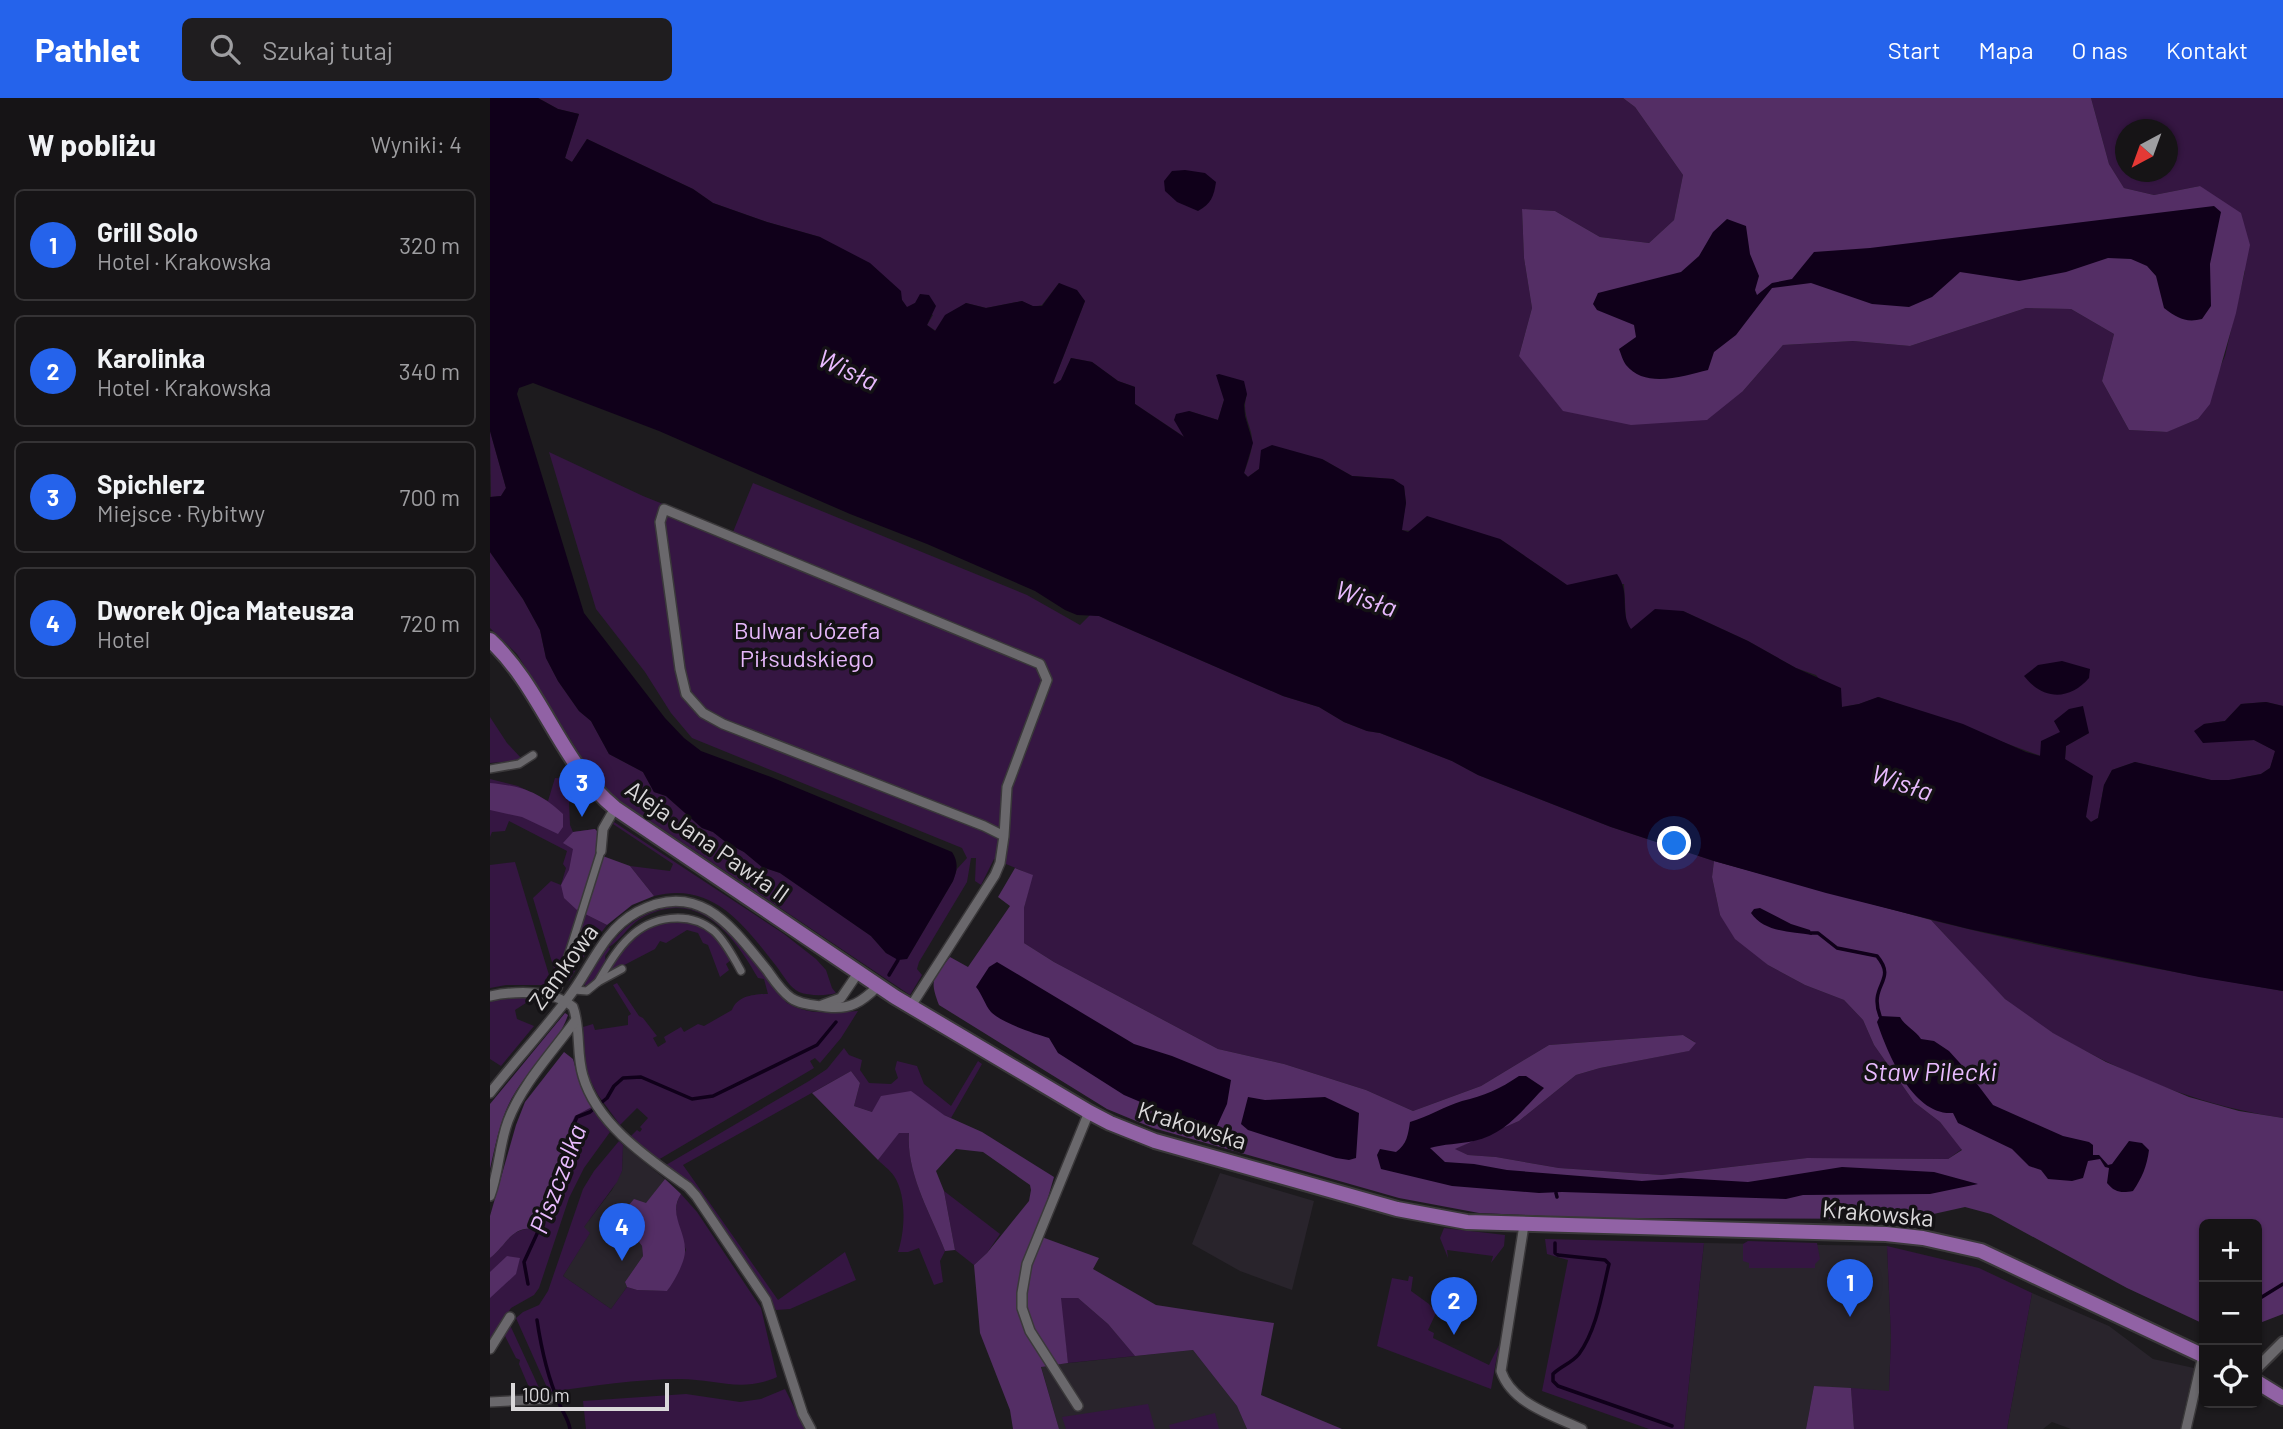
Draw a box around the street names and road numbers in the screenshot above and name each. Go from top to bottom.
street label: Aleja Jana Pawła II [620,773,795,908]
street label: Zamkowa [522,918,604,1015]
street label: Krakowska [1135,1094,1250,1155]
street label: Krakowska [1821,1193,1935,1232]

